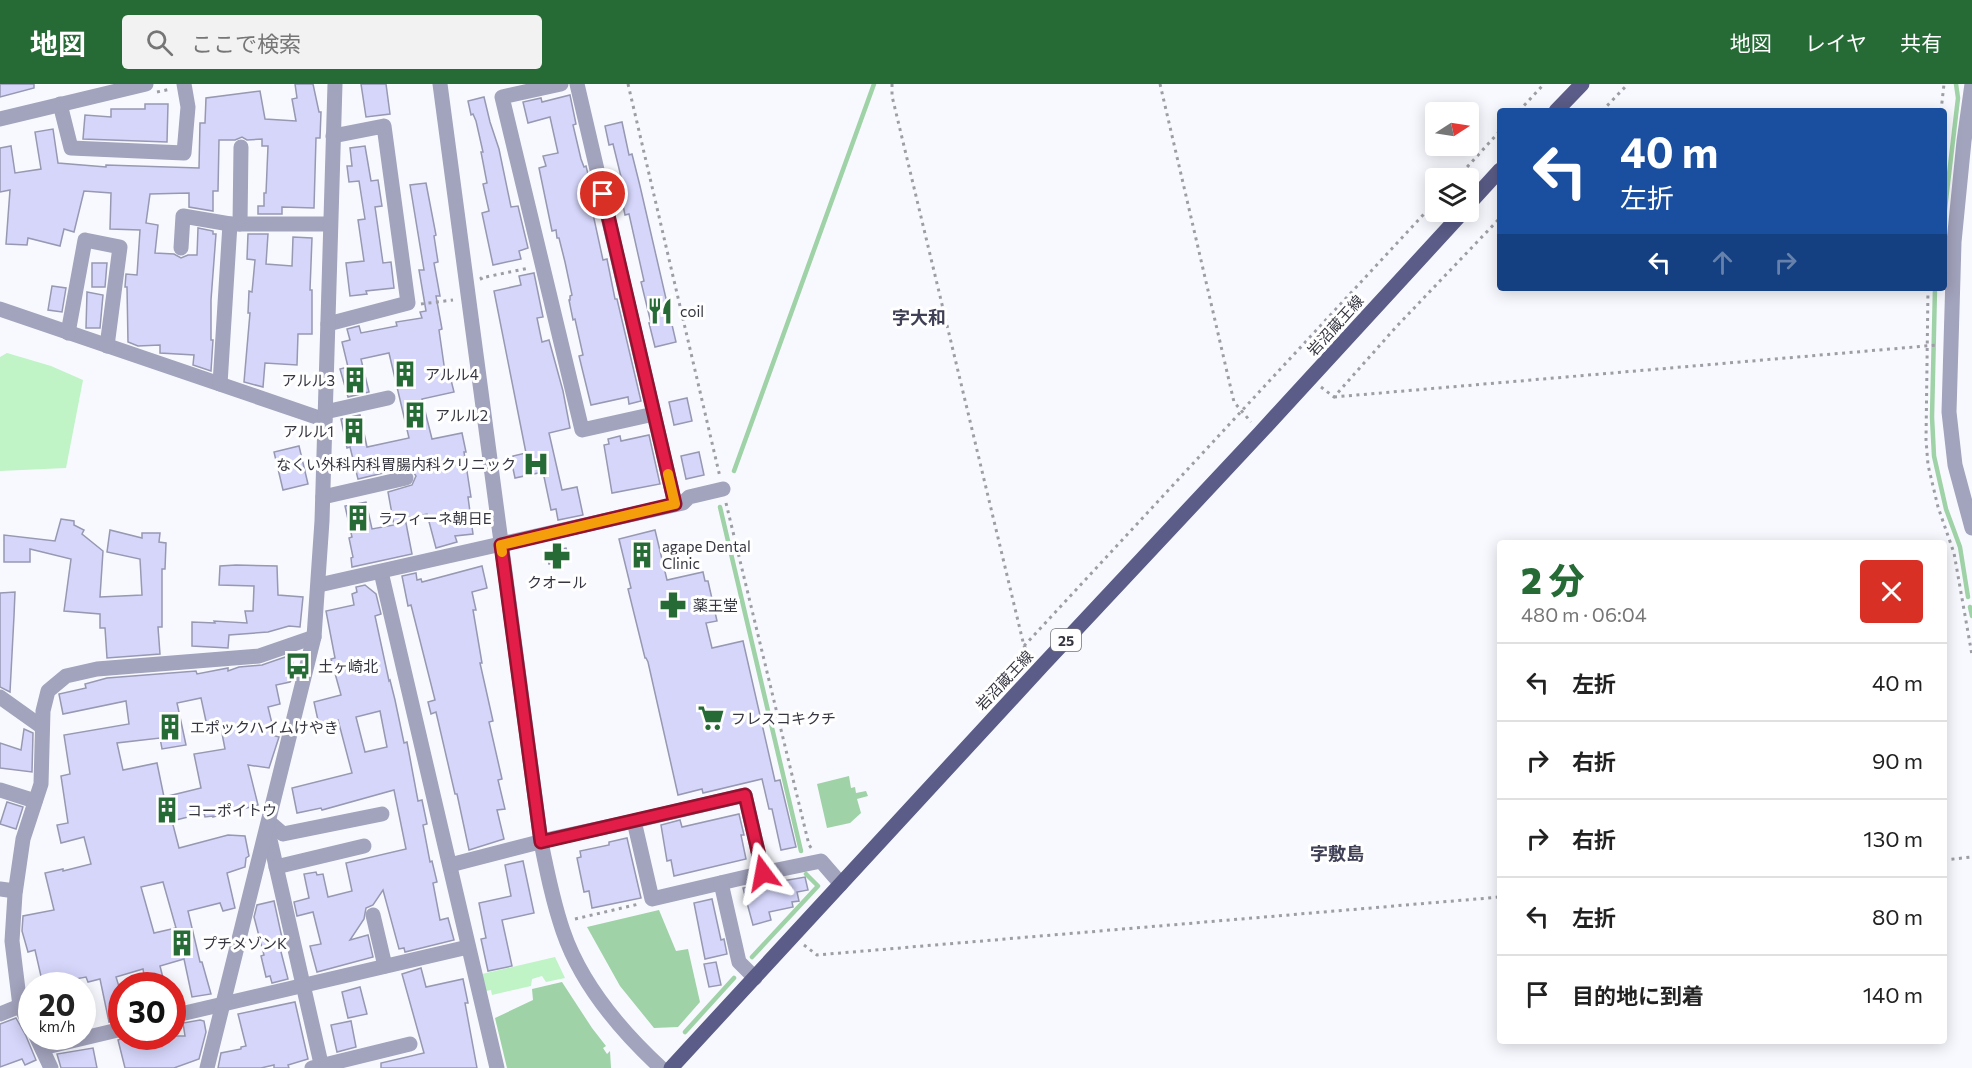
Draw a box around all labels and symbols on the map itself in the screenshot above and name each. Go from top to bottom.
north arrow [1425,102,1479,156]
pin [577,168,628,219]
street label: 岩沼蔵王線 [1303,291,1367,359]
restaurant icon: coil [645,296,675,326]
place label: coil [680,302,704,320]
district label: 字大和 [892,306,946,328]
building icon: アルル4 [390,359,420,389]
building icon: アルル3 [340,365,370,395]
place label: アルル4 [425,365,479,383]
place label: アルル3 [282,371,335,389]
building icon: アルル2 [400,400,430,430]
place label: アルル2 [435,406,488,424]
building icon: アルル1 [339,416,369,446]
place label: アルル1 [283,422,334,440]
hospital icon: なくい外科内科胃腸内科クリニック [521,449,551,479]
place label: なくい外科内科胃腸内科クリニック [276,455,516,473]
building icon: ラフィーネ朝日E [343,503,373,533]
place label: ラフィーネ朝日E [378,509,492,527]
place label: agape Dental Clinic [662,537,751,572]
building icon: agape Dental Clinic [627,540,657,570]
pharmacy icon: クオール [542,541,572,571]
place label: クオール [527,573,587,591]
pharmacy icon: 薬王堂 [658,590,688,620]
place label: 薬王堂 [693,596,738,614]
road number: 25 [1051,629,1081,651]
street label: 岩沼蔵王線 [972,646,1036,714]
bus stop icon: 土ヶ崎北 [283,651,313,681]
place label: 土ヶ崎北 [318,657,378,675]
supermarket icon: フレスコキクチ [696,703,726,733]
place label: フレスコキクチ [731,709,836,727]
building icon: エポックハイムけやき [155,712,185,742]
place label: エポックハイムけやき [190,718,339,736]
building icon: コーポイトウ [152,795,182,825]
place label: コーポイトウ [187,801,277,819]
position arrow [731,841,795,905]
district label: 字敷島 [1310,842,1364,864]
building icon: プチメゾンK [167,928,197,958]
place label: プチメゾンK [202,934,287,952]
speed limit sign: 30 [108,972,186,1050]

